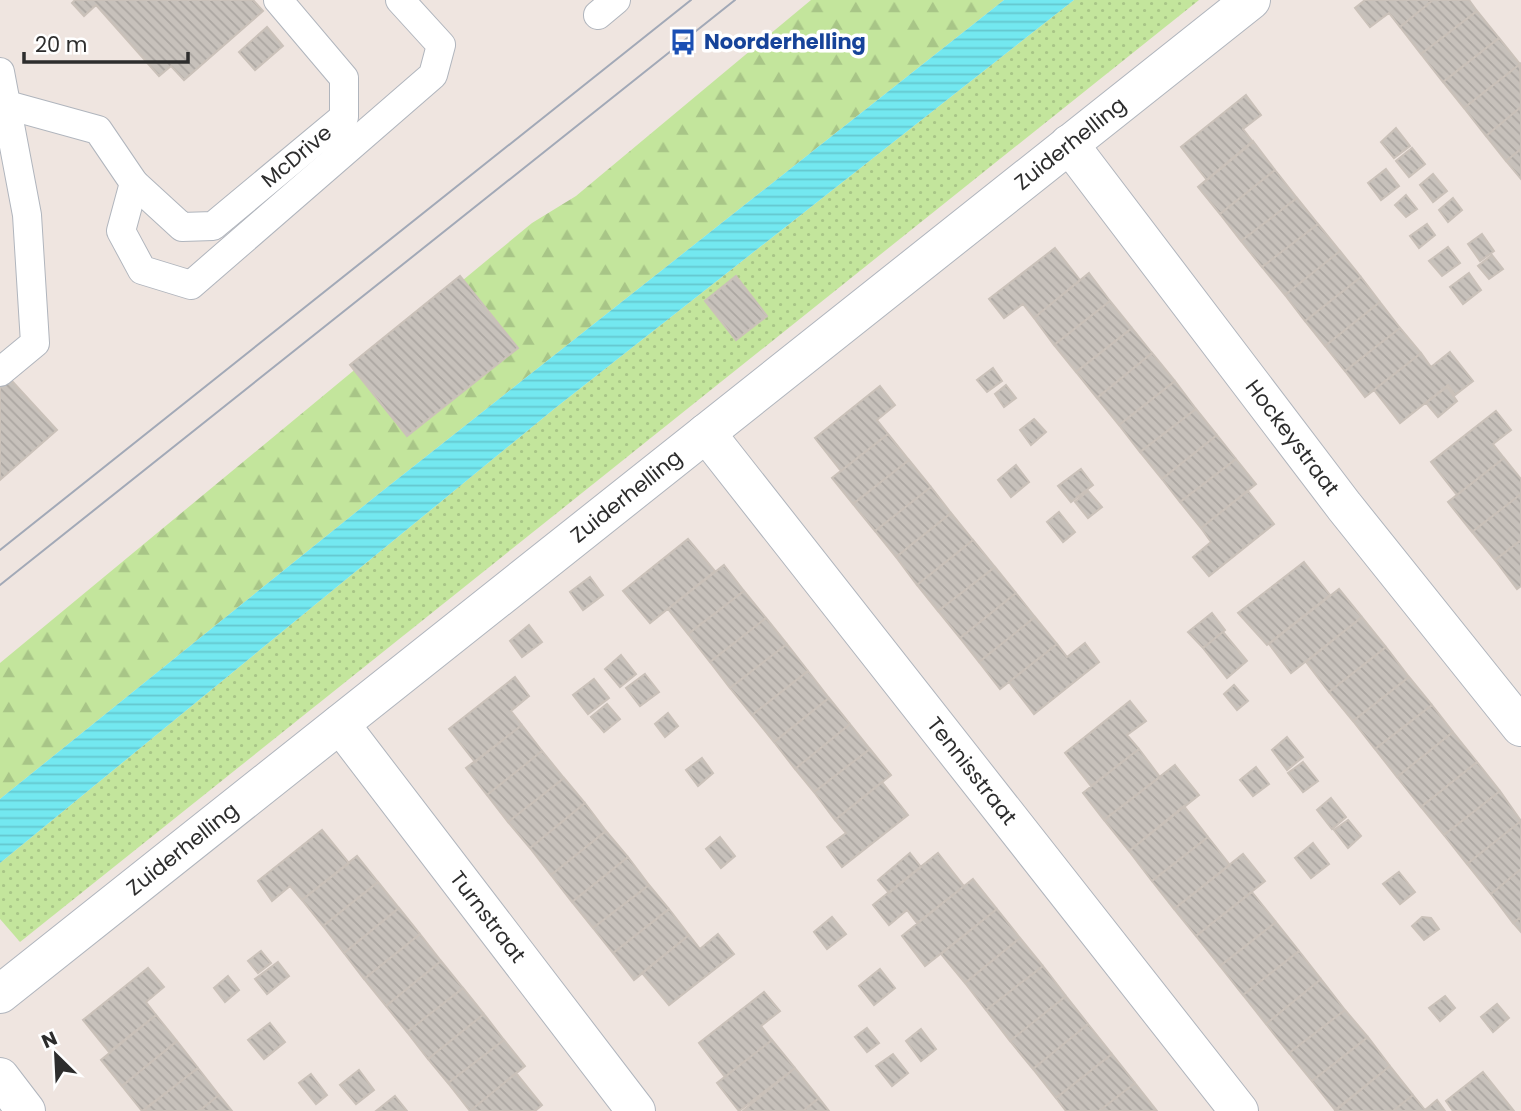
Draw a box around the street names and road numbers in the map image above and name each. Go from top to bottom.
street label: Zuiderhelling [1008,90,1132,196]
street label: McDrive [255,118,338,194]
street label: Hockeystraat [1239,373,1346,502]
street label: Zuiderhelling [564,443,688,549]
street label: Tennisstraat [921,711,1024,831]
street label: Zuiderhelling [120,795,244,902]
street label: Turnstraat [444,865,533,969]

